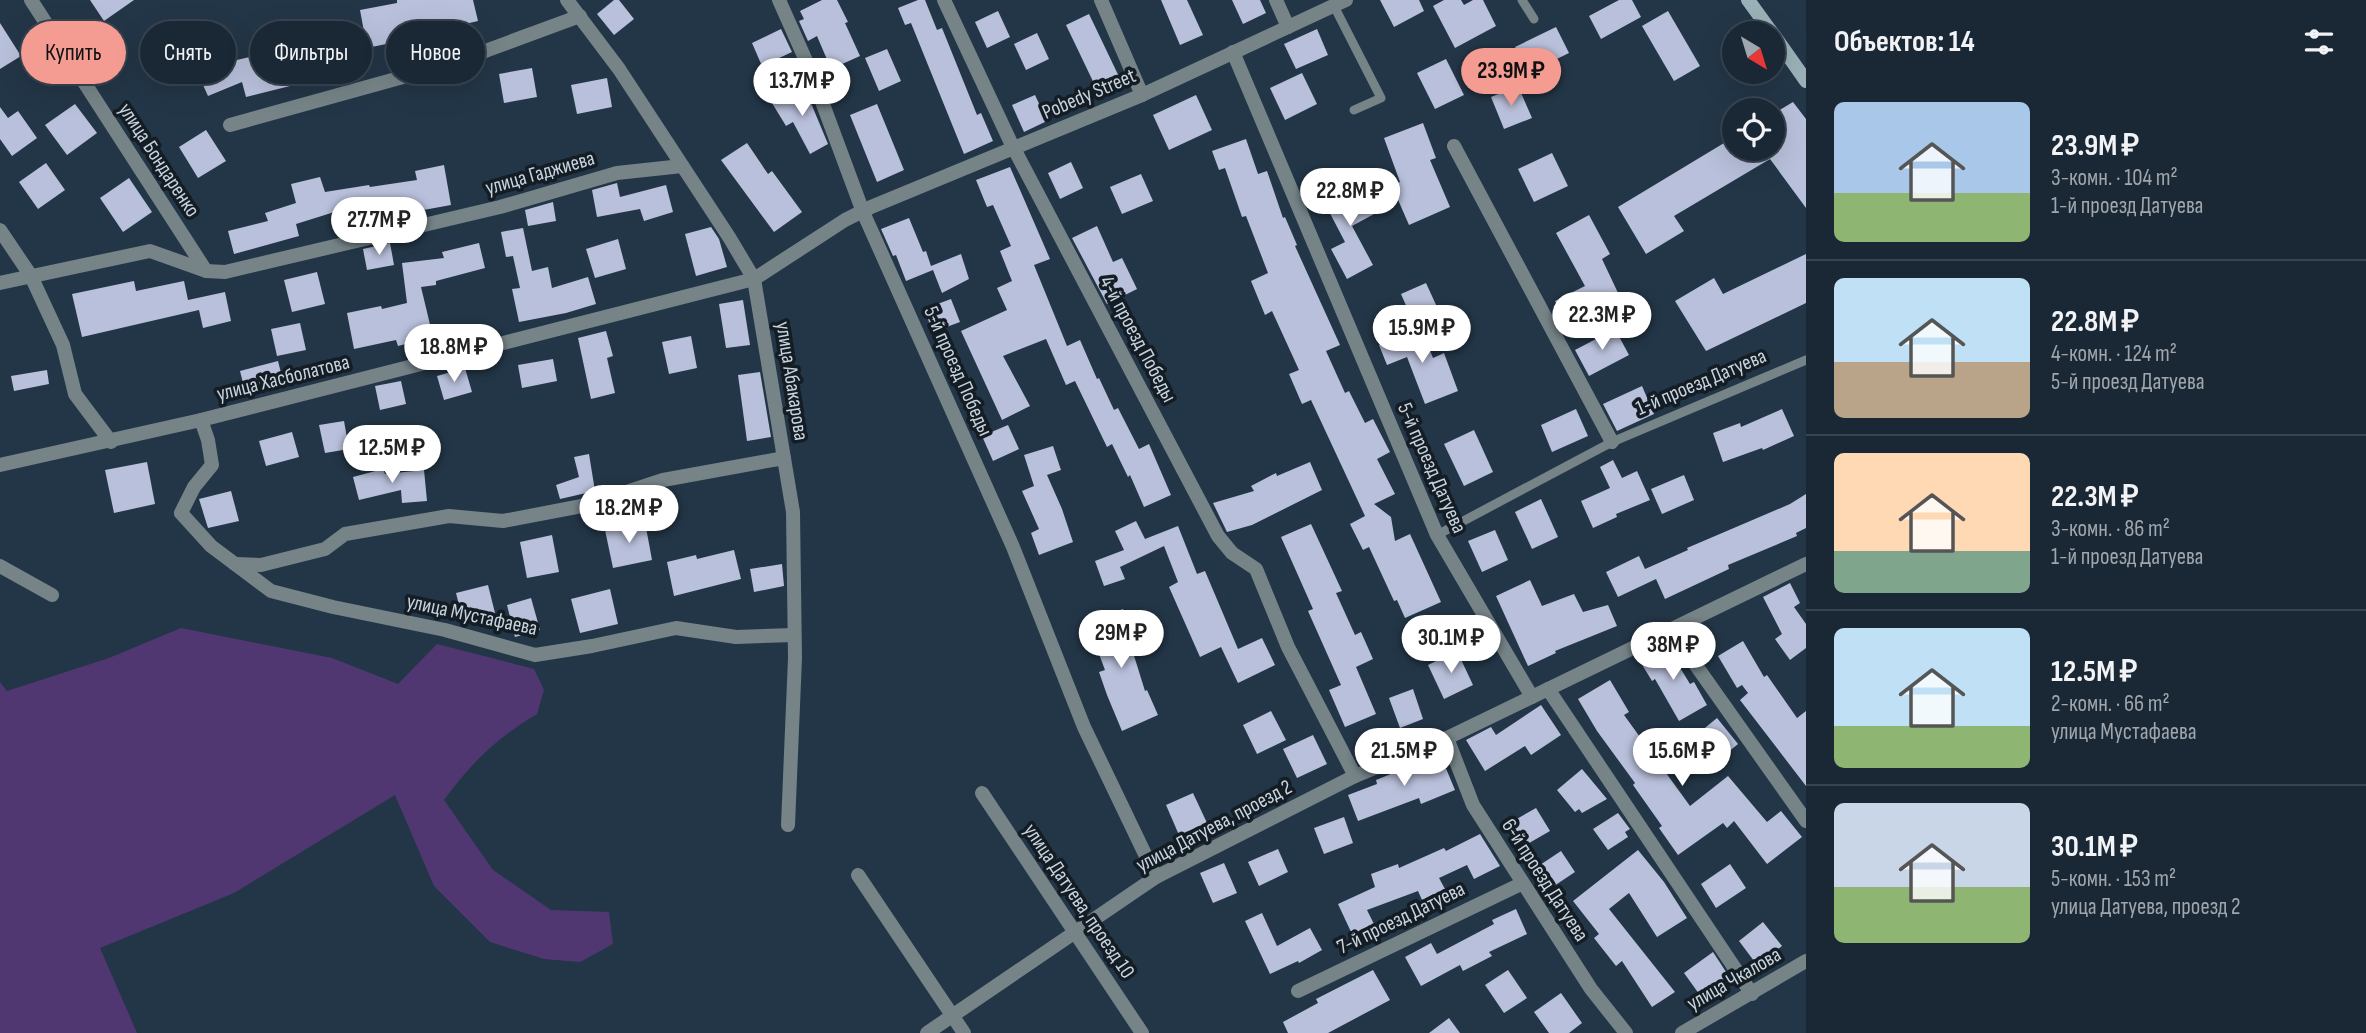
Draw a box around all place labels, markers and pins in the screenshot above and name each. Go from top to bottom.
pin: 23.9M ₽ [1446,48,1576,108]
pin: 13.7M ₽ [737,58,867,118]
pin: 22.8M ₽ [1285,168,1415,228]
pin: 27.7M ₽ [314,198,444,257]
pin: 22.3M ₽ [1537,292,1667,352]
pin: 15.9M ₽ [1357,306,1487,365]
pin: 18.8M ₽ [389,324,519,384]
pin: 12.5M ₽ [327,426,457,485]
pin: 18.2M ₽ [564,486,694,545]
pin: 29M ₽ [1072,610,1170,670]
pin: 30.1M ₽ [1386,616,1516,675]
pin: 38M ₽ [1624,622,1722,682]
pin: 21.5M ₽ [1339,728,1469,788]
pin: 15.6M ₽ [1617,728,1747,788]

